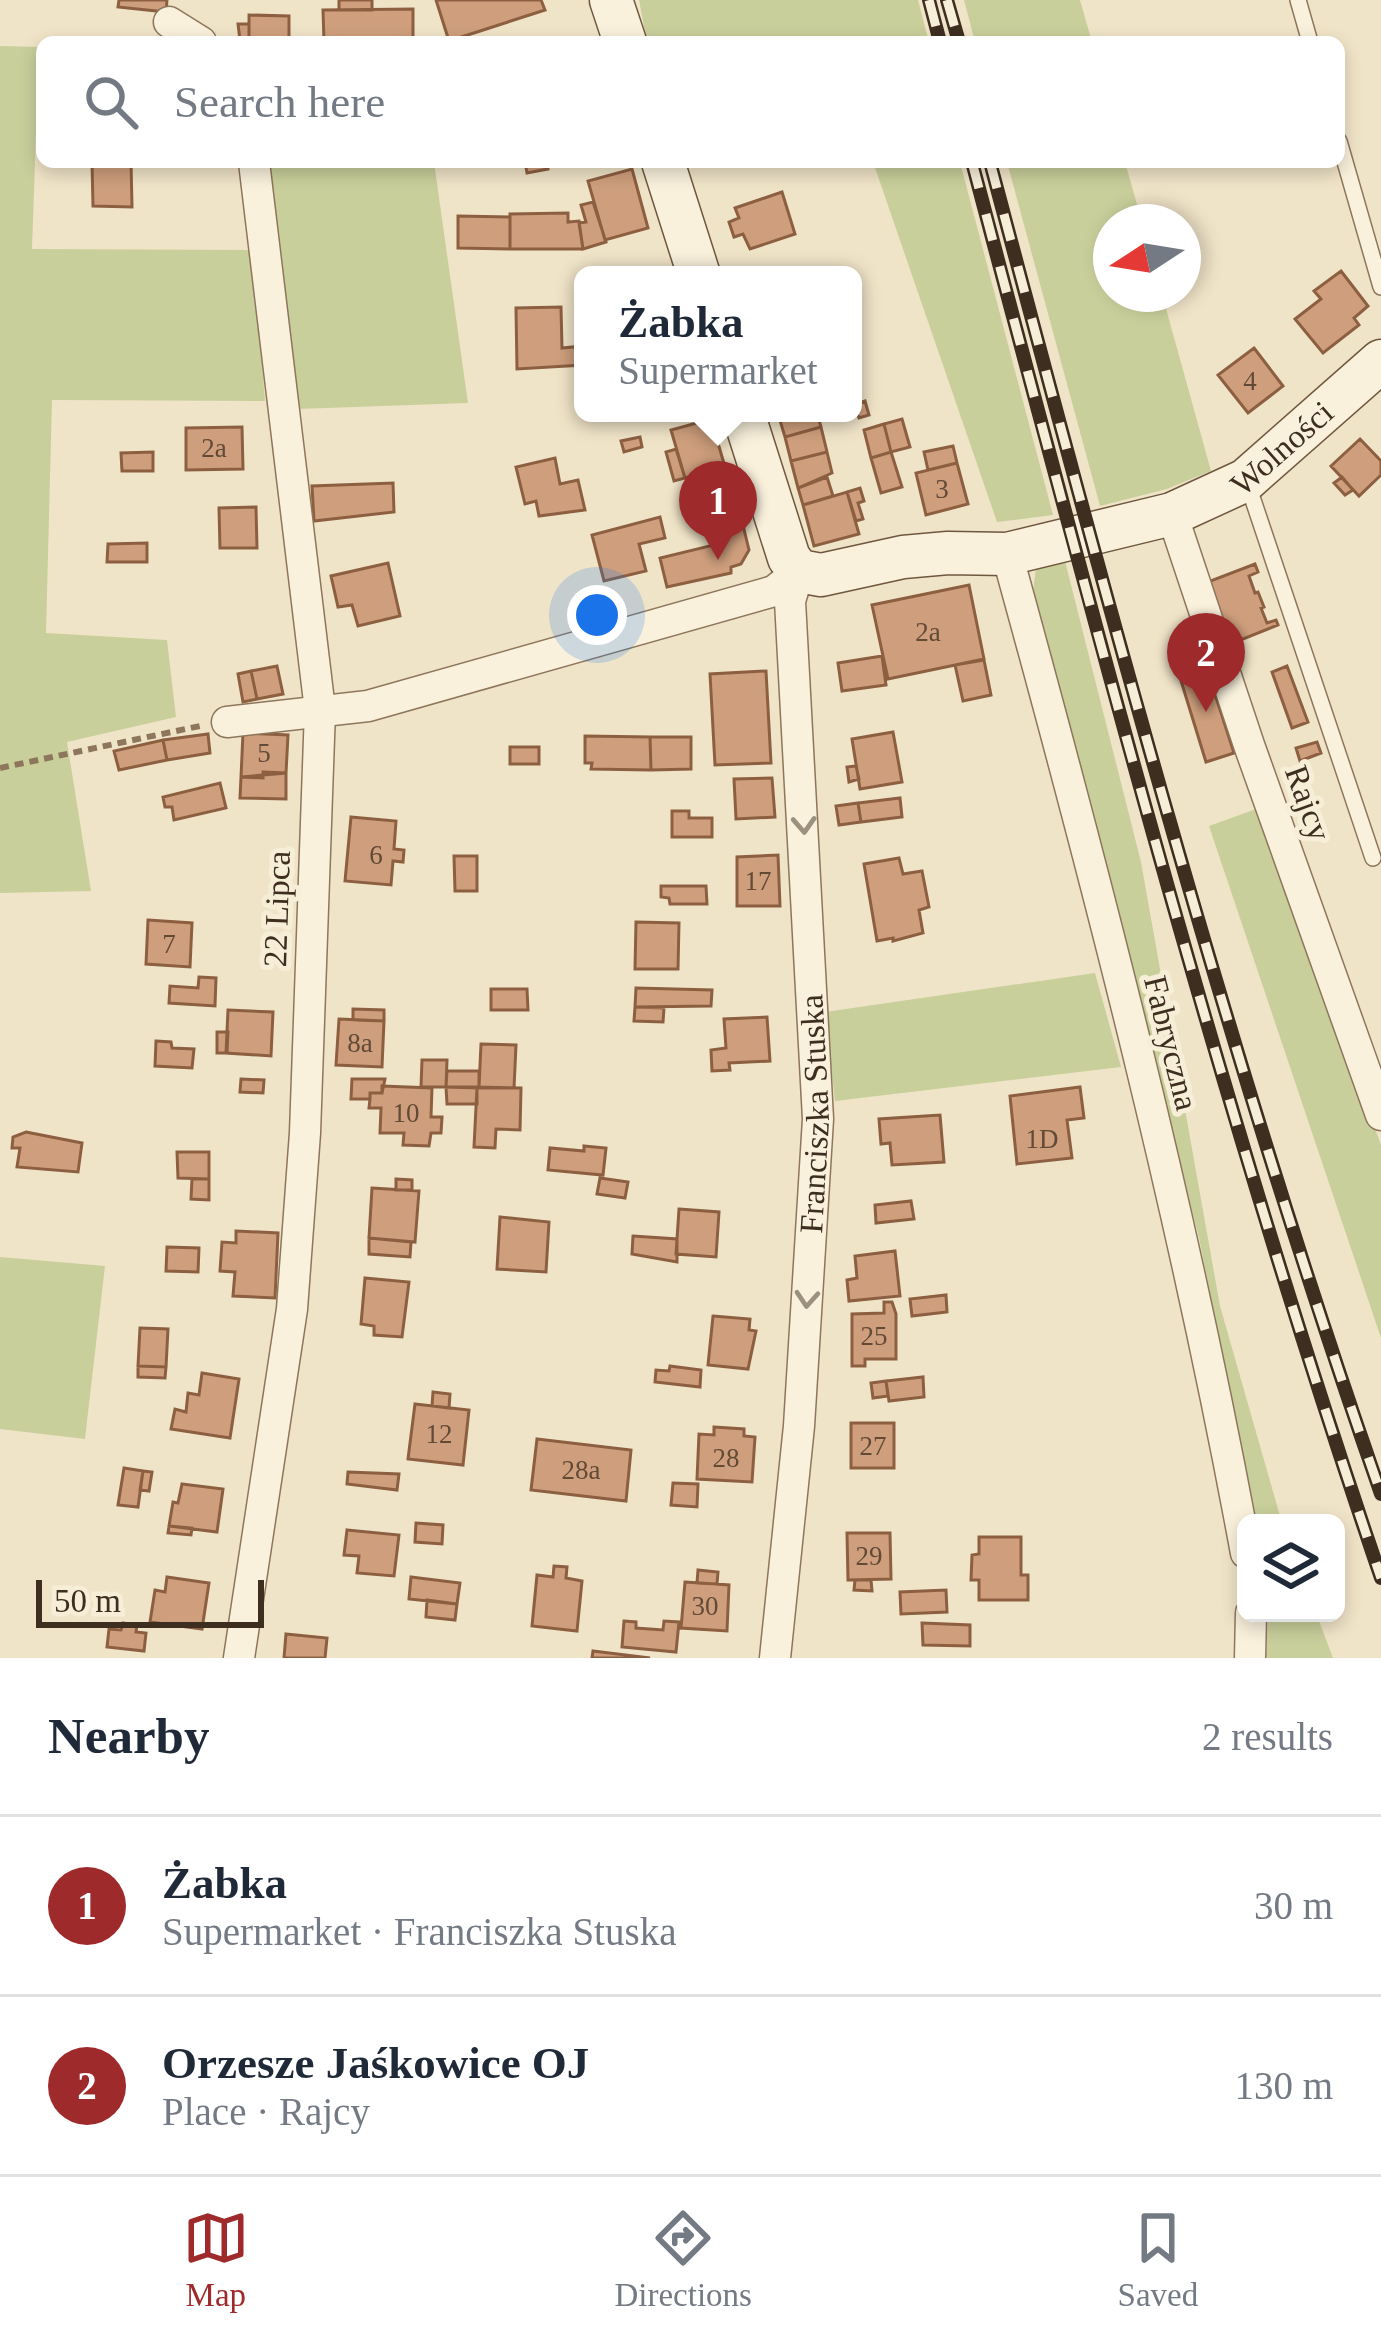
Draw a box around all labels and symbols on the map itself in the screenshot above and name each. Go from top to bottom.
north arrow [1093,204,1201,312]
house number: 4 [1243,366,1257,396]
street label: Wolności [1223,394,1340,503]
house number: 2a [201,433,227,463]
pin: 1 [679,461,757,560]
house number: 3 [935,474,949,504]
your location [567,585,627,645]
pin: 2 [1167,613,1245,712]
house number: 2a [915,617,941,647]
house number: 5 [257,738,271,768]
street label: Rajcy [1278,761,1338,846]
one-way arrow [791,816,817,835]
house number: 6 [369,840,383,870]
street label: 22 Lipca [257,850,297,968]
house number: 17 [745,866,772,896]
house number: 7 [162,929,176,959]
street label: Fabryczna [1137,972,1205,1114]
street label: Franciszka Stuska [793,993,836,1234]
house number: 8a [347,1028,373,1058]
house number: 10 [393,1098,420,1128]
house number: 1D [1026,1124,1059,1154]
one-way arrow [794,1290,820,1309]
house number: 25 [861,1321,888,1351]
house number: 12 [426,1419,453,1449]
house number: 27 [860,1431,887,1461]
house number: 28 [713,1443,740,1473]
house number: 28a [562,1455,601,1485]
house number: 29 [856,1541,883,1571]
scale bar [36,1574,264,1627]
house number: 30 [692,1591,719,1621]

